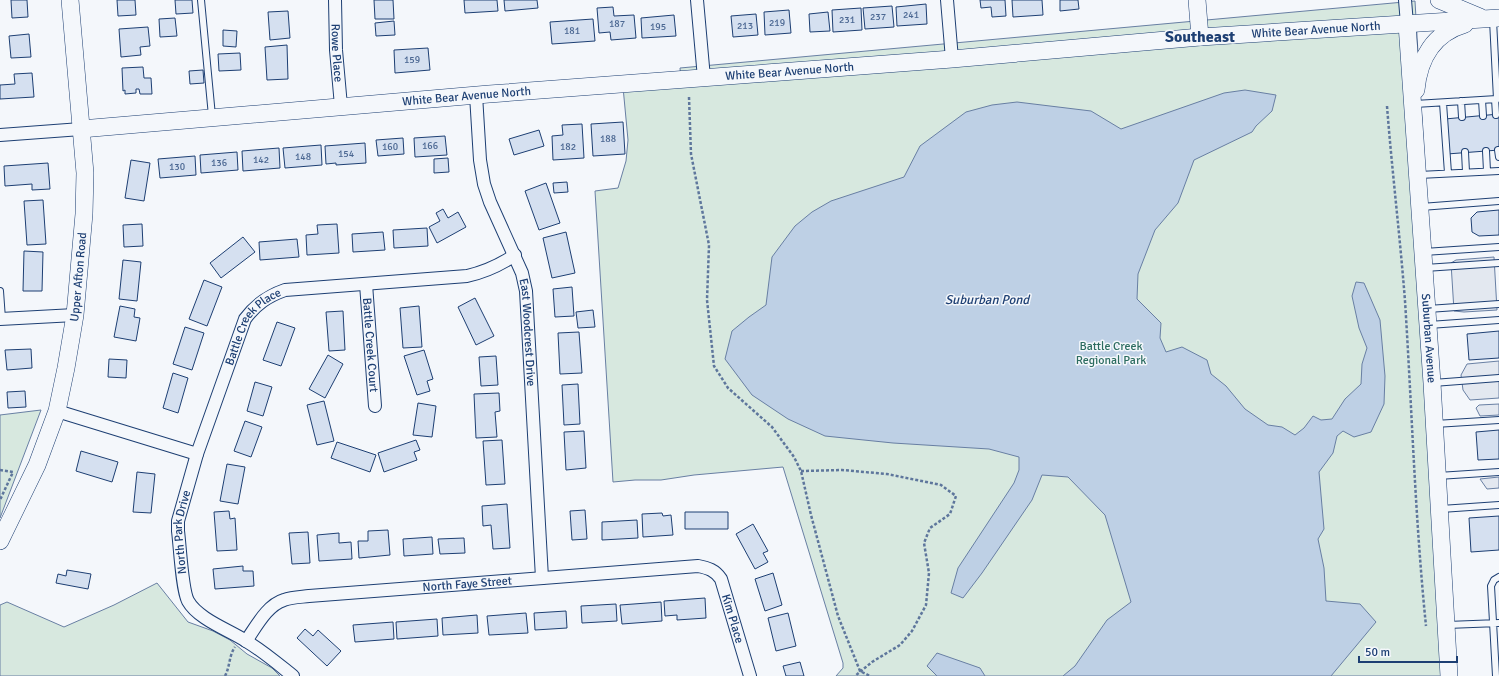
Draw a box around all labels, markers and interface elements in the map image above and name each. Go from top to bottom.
house number: 241 [903,9,919,21]
house number: 237 [870,11,886,23]
house number: 231 [839,14,855,26]
house number: 219 [769,17,785,29]
house number: 187 [609,18,625,30]
street label: White Bear Avenue North [1251,18,1381,41]
house number: 213 [737,20,753,32]
house number: 195 [650,21,666,33]
street label: Rowe Place [328,24,346,83]
house number: 181 [564,25,580,37]
district label: Southeast [1165,27,1235,47]
house number: 159 [404,54,420,66]
street label: White Bear Avenue North [725,59,855,84]
street label: White Bear Avenue North [402,83,532,109]
house number: 188 [600,133,616,145]
house number: 166 [422,140,438,152]
house number: 160 [382,141,398,153]
house number: 182 [560,141,576,153]
house number: 154 [338,148,355,160]
house number: 148 [295,151,311,163]
house number: 142 [253,154,269,166]
house number: 136 [211,157,227,169]
house number: 130 [169,161,185,173]
street label: Upper Afton Road [66,232,90,323]
street label: East Woodcrest Drive [516,277,539,387]
street label: Battle Creek Place [222,285,283,367]
water label: Suburban Pond [945,292,1031,308]
street label: Suburban Avenue [1418,293,1439,384]
street label: Battle Creek Court [360,297,381,393]
park label: Battle Creek Regional Park [1076,339,1146,368]
street label: North Park Drive [170,488,194,575]
street label: North Faye Street [422,573,512,595]
street label: Kim Place [718,592,747,645]
scale bar [1359,638,1457,664]
text: 50 m [1365,645,1390,660]

